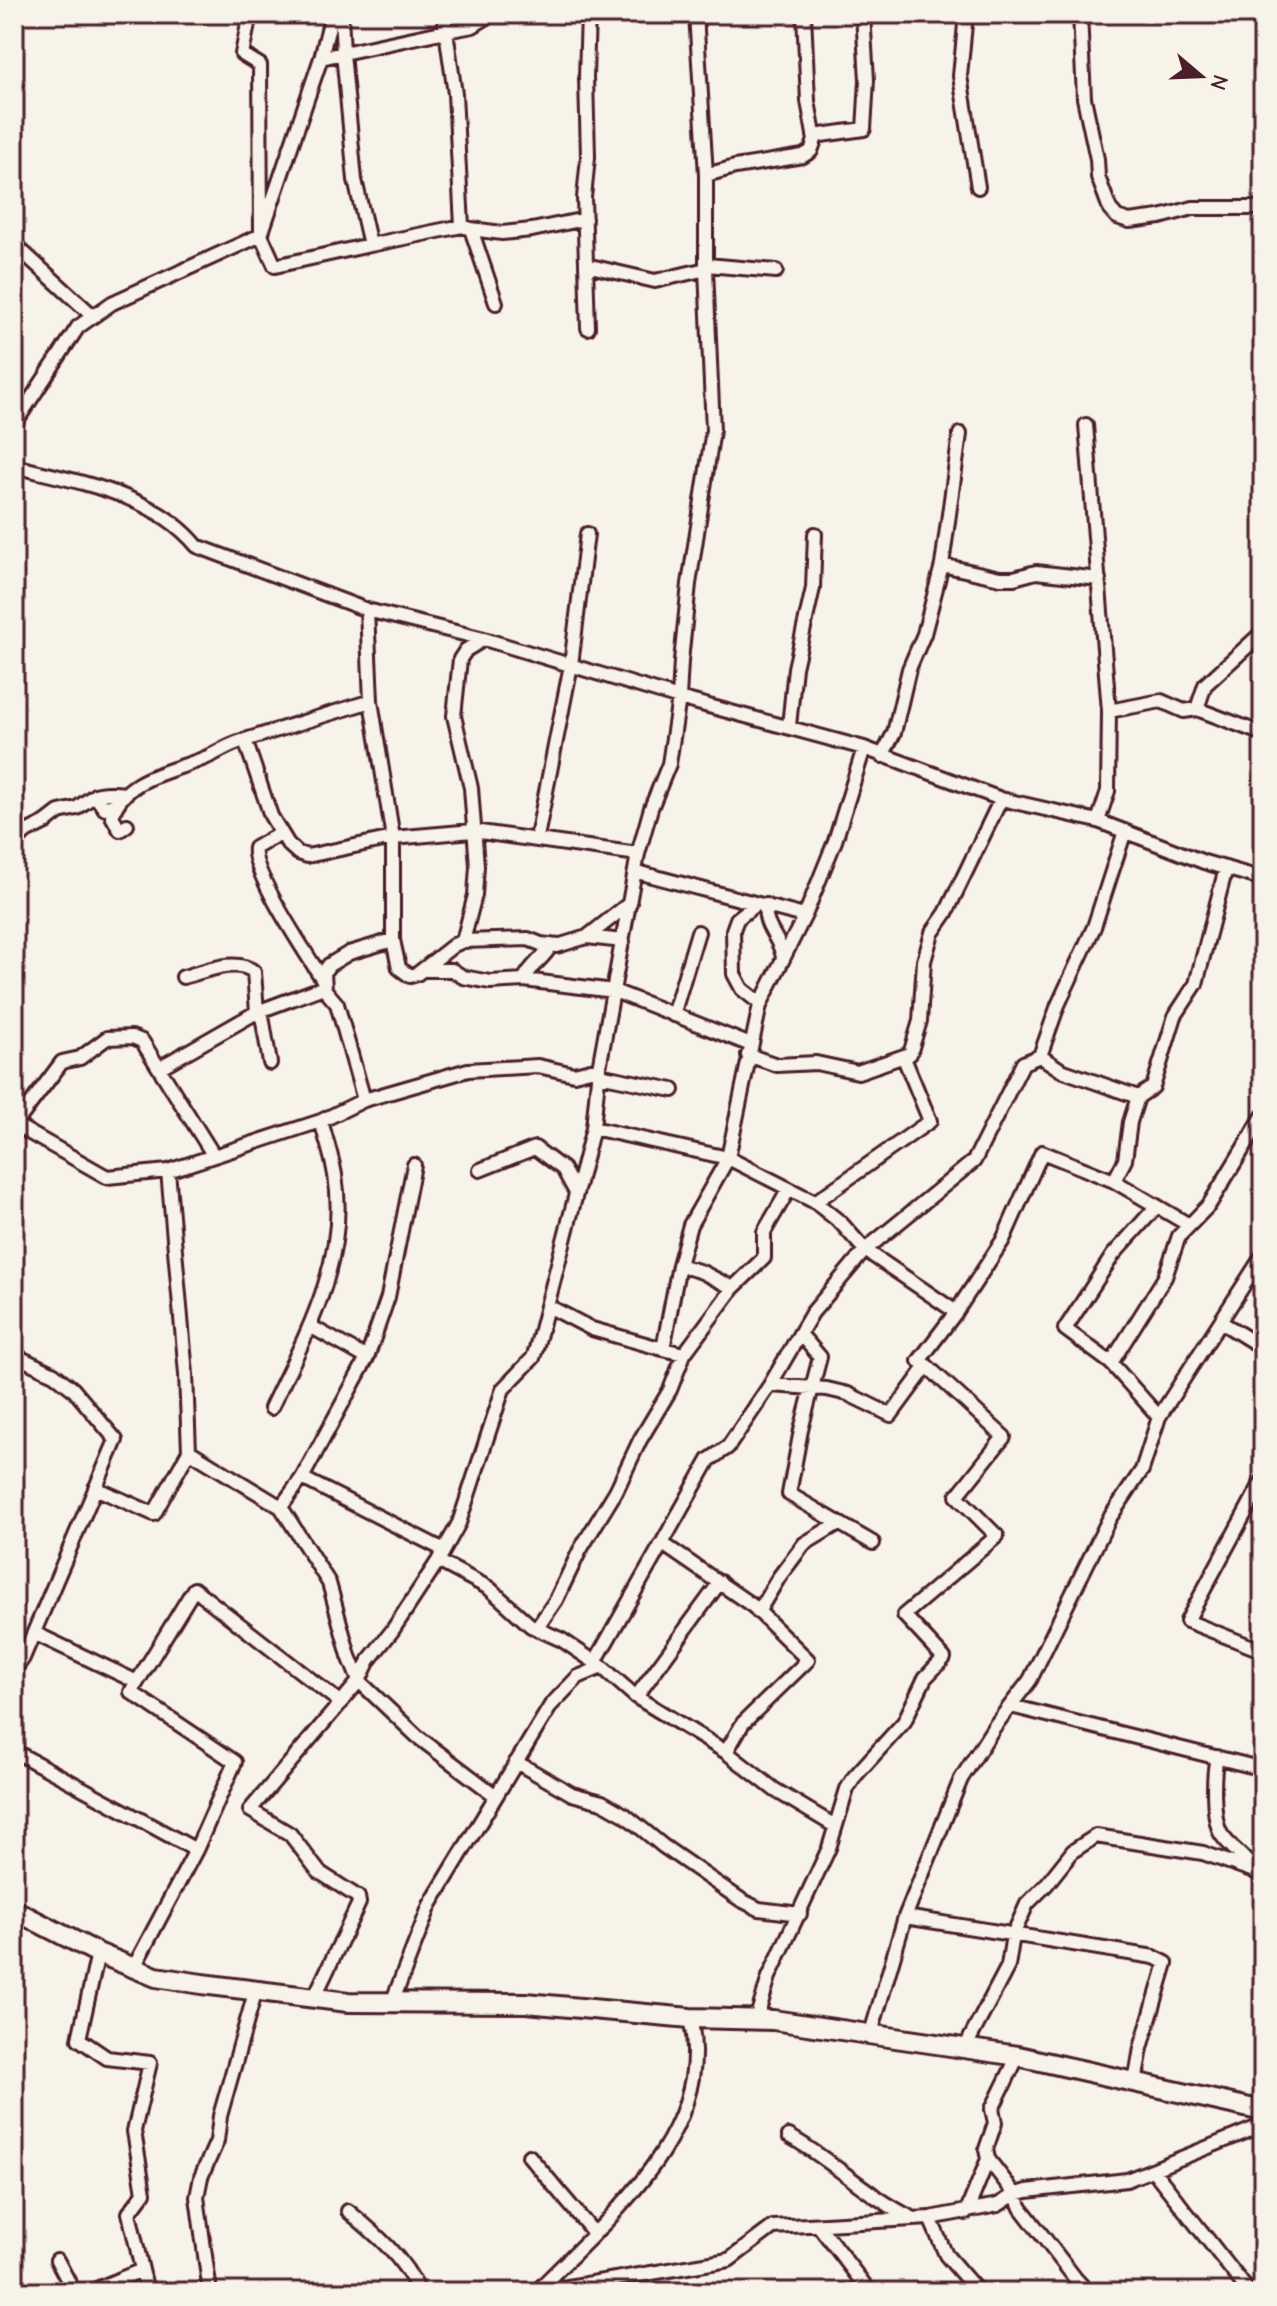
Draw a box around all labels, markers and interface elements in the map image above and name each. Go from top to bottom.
north arrow [1161,36,1241,116]
text: N [1204,71,1234,93]

